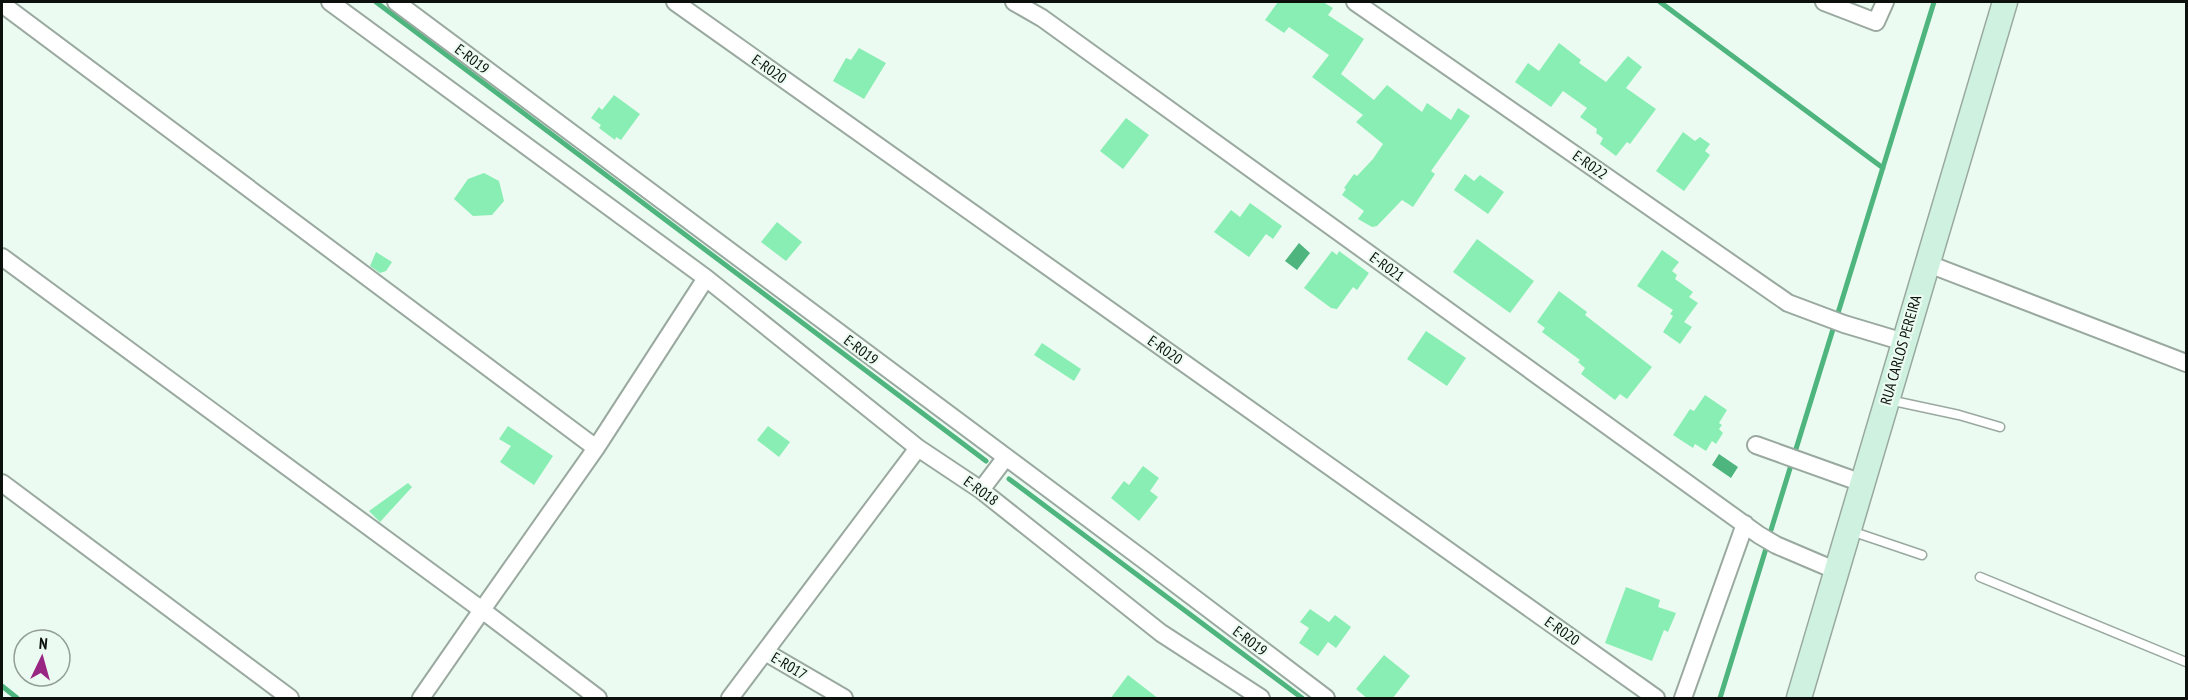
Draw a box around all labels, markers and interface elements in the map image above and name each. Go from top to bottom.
street label: E-R019 [451,39,493,78]
street label: E-R020 [748,50,791,87]
street label: E-R022 [1569,146,1611,183]
street label: E-R021 [1366,248,1408,286]
street label: RUA CARLOS PEREIRA [1876,292,1925,407]
street label: E-R019 [840,330,882,369]
street label: E-R020 [1144,331,1187,368]
street label: E-R018 [960,472,1002,510]
street label: E-R020 [1541,612,1584,649]
street label: E-R019 [1229,621,1271,660]
north arrow [12,628,72,688]
text: N [38,633,48,653]
street label: E-R017 [768,648,811,684]

